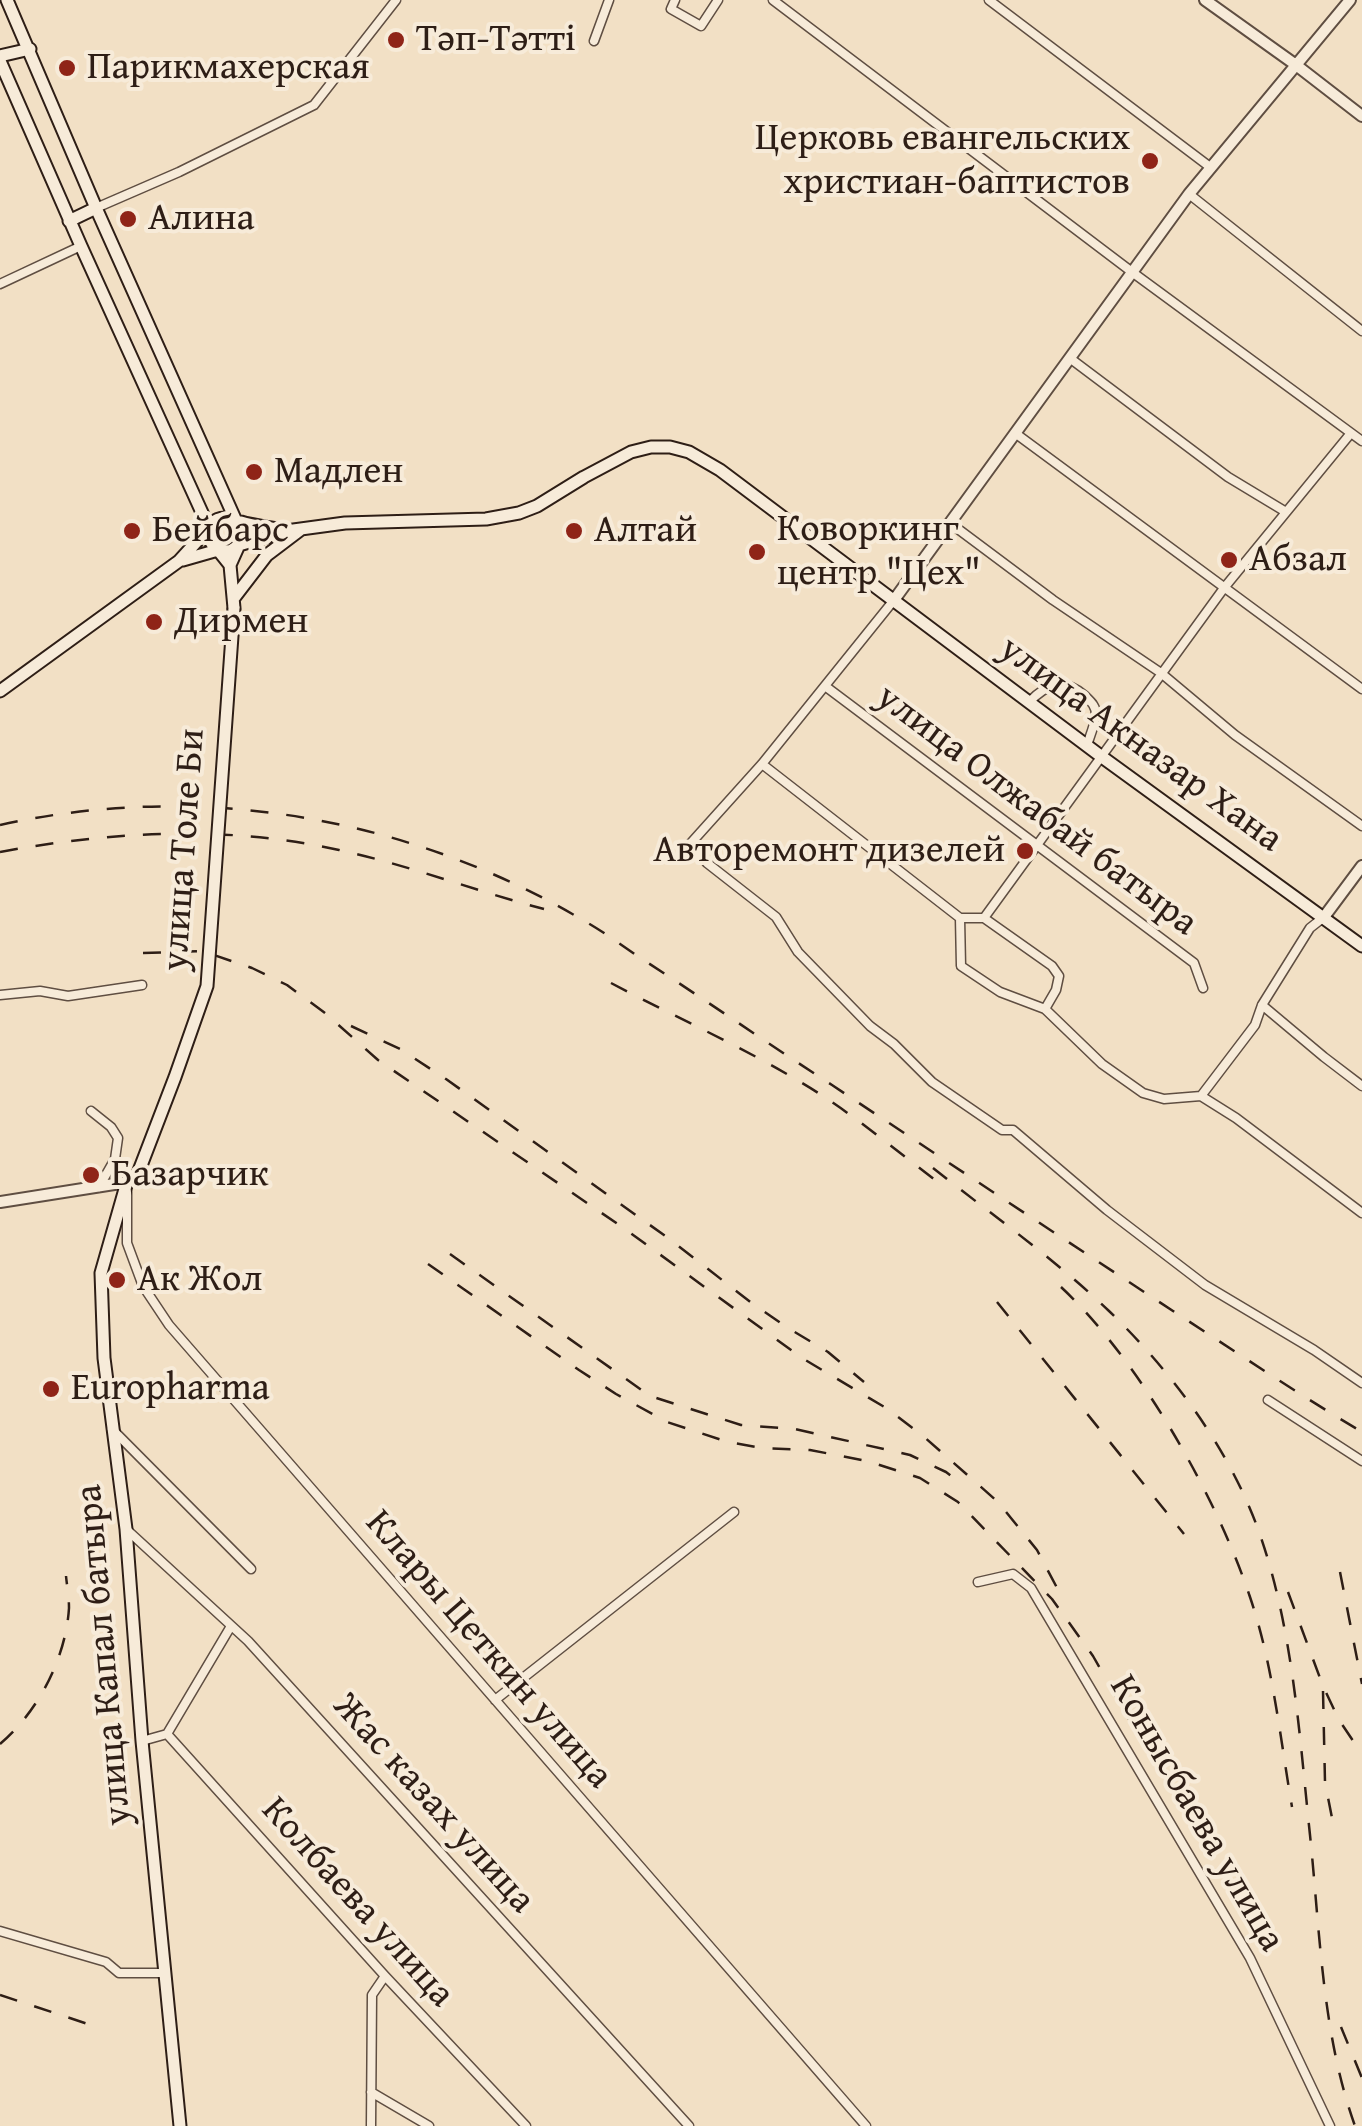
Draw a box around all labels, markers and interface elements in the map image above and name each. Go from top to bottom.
place label: Тәп-Тәтті [416,17,576,63]
marker: Тәп-Тәтті [385,29,407,51]
place label: Парикмахерская [87,45,370,91]
marker: Парикмахерская [56,57,78,79]
place label: Церковь евангельских христиан-баптистов [755,116,1130,205]
marker: Церковь евангельских христиан-баптистов [1139,150,1161,172]
place label: Алина [148,196,255,242]
marker: Алина [117,208,139,230]
place label: Мадлен [274,449,403,495]
marker: Мадлен [243,461,265,483]
place label: Коворкинг центр "Цех" [777,507,981,596]
place label: Бейбарс [152,508,289,554]
place label: Алтай [594,508,697,554]
marker: Бейбарс [121,520,143,542]
marker: Алтай [563,520,585,542]
place label: Абзал [1249,537,1347,583]
marker: Коворкинг центр "Цех" [746,541,768,563]
marker: Абзал [1218,549,1240,571]
place label: Дирмен [174,599,308,645]
marker: Дирмен [143,611,165,633]
street label: улица Акназар Хана [989,627,1291,863]
street label: улица Олжабай батыра [866,675,1206,947]
street label: улица Толе Би [154,727,216,973]
place label: Авторемонт дизелей [653,828,1005,874]
marker: Авторемонт дизелей [1014,840,1036,862]
place label: Базарчик [111,1152,269,1198]
marker: Базарчик [80,1164,102,1186]
place label: Ак Жол [137,1257,262,1303]
marker: Ак Жол [106,1269,128,1291]
place label: Europharma [71,1366,270,1412]
marker: Europharma [40,1378,62,1400]
street label: улица Капал батыра [67,1483,143,1827]
street label: Клары Цеткин улица [355,1501,621,1799]
street label: Конысбаева улица [1098,1668,1294,1960]
street label: Жас казах улица [322,1685,544,1923]
street label: Колбаева улица [251,1789,463,2017]

